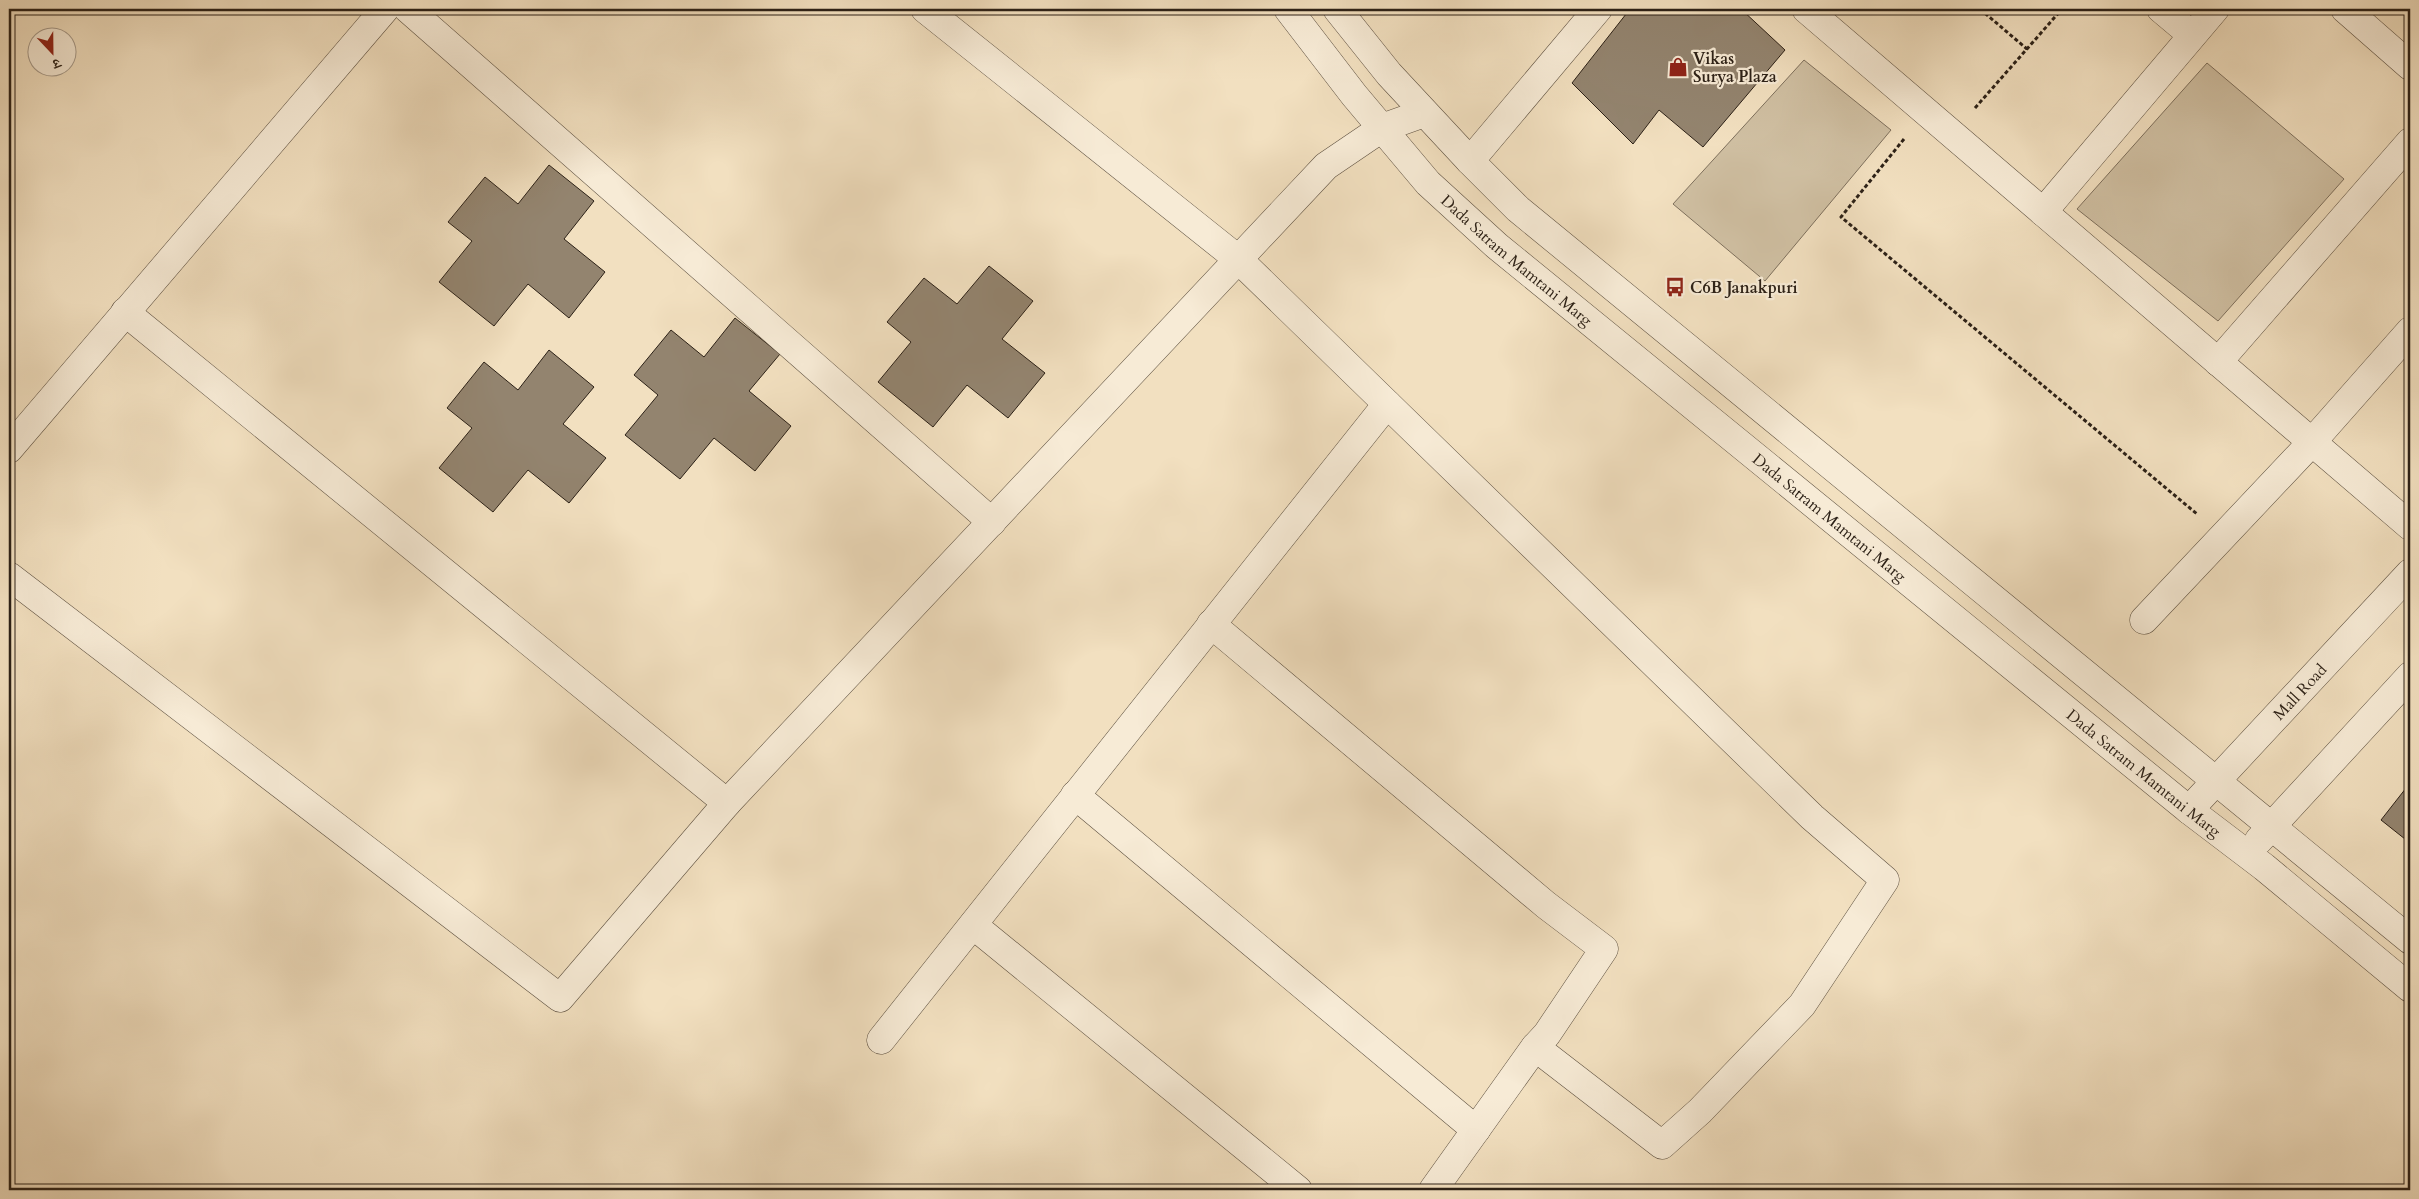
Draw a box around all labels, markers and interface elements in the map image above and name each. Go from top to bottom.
north arrow [28,28,78,78]
place label: Vikas Surya Plaza [1693,48,1777,88]
text: उ [49,53,64,74]
shop icon: Vikas Surya Plaza [1667,56,1689,78]
street label: Dada Satram Mamtani Marg [1436,190,1597,331]
bus stop icon: C6B Janakpuri [1664,276,1686,298]
place label: C6B Janakpuri [1690,277,1798,299]
street label: Dada Satram Mamtani Marg [1748,449,1911,587]
street label: Mall Road [2268,659,2332,725]
street label: Dada Satram Mamtani Marg [2061,704,2225,842]

